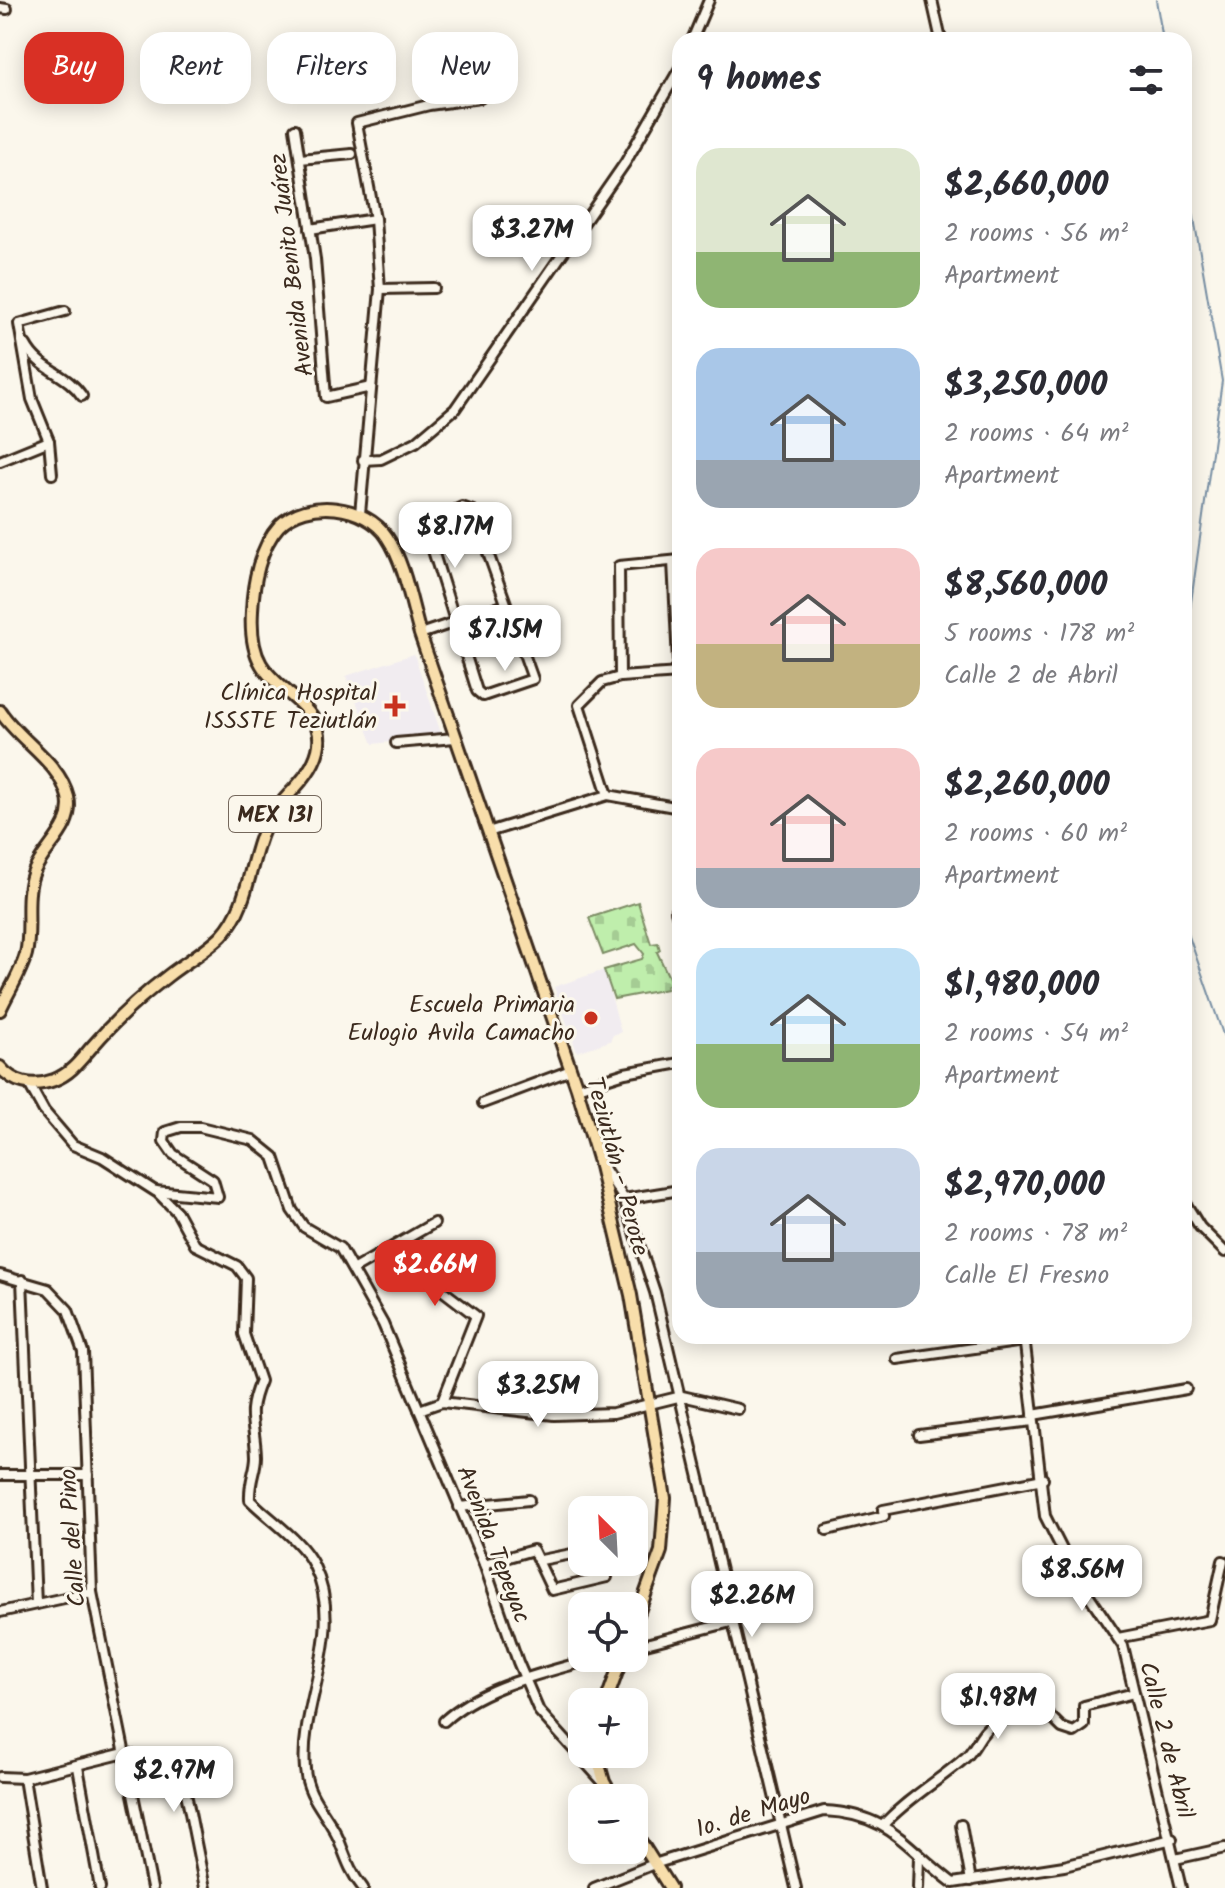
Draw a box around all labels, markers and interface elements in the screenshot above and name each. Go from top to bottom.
chip: Buy [24,32,124,104]
chip: Rent [140,32,251,104]
chip: Filters [267,32,396,104]
chip: New [412,32,518,104]
text: 9 homes [696,53,821,107]
icon: filters [1124,58,1168,102]
street label: Avenida Benito Juárez [259,151,326,379]
text: $2,660,000 [944,159,1108,213]
icon: home [760,180,856,276]
pin: $3.27M [467,205,597,273]
text: $3.27M [491,210,573,252]
text: 2 rooms · 56 m² [944,213,1128,255]
text: Apartment [944,255,1059,297]
text: $3,250,000 [944,359,1107,413]
icon: home [760,380,856,476]
text: 2 rooms · 64 m² [944,413,1128,455]
text: Apartment [944,455,1059,497]
pin: $8.17M [390,502,520,570]
text: $8.17M [417,507,493,549]
text: $8,560,000 [944,559,1107,613]
icon: home [760,580,856,676]
pin: $7.15M [440,605,570,673]
text: $7.15M [468,610,542,652]
text: 5 rooms · 178 m² [944,613,1134,655]
text: Calle 2 de Abril [944,655,1118,697]
place label: Clínica Hospital ISSSTE Teziutlán [204,674,377,741]
marker: Clínica Hospital ISSSTE Teziutlán [384,695,406,717]
text: $2,260,000 [944,759,1110,813]
icon: home [760,780,856,876]
road number: MEX 131 [229,796,321,832]
text: 2 rooms · 60 m² [944,813,1127,855]
text: Apartment [944,855,1059,897]
text: $1,980,000 [944,959,1099,1013]
icon: home [760,980,856,1076]
place label: Escuela Primaria Eulogio Avila Camacho [347,986,575,1053]
marker: Escuela Primaria Eulogio Avila Camacho [582,1009,600,1027]
text: 2 rooms · 54 m² [944,1013,1128,1055]
text: Apartment [944,1055,1059,1097]
street label: Teziutlán - Perote [574,1073,659,1260]
text: $2,970,000 [944,1159,1105,1213]
icon: home [760,1180,856,1276]
text: 2 rooms · 78 m² [944,1213,1127,1255]
pin: $2.66M [370,1240,500,1308]
text: $2.66M [393,1245,477,1287]
text: Calle El Fresno [944,1255,1109,1297]
pin: $3.25M [473,1361,603,1429]
text: $3.25M [496,1366,580,1408]
street label: Avenida Tepeyac [445,1460,541,1629]
street label: Calle del Pino [49,1467,98,1608]
north arrow [568,1496,648,1576]
map controls [568,1496,648,1864]
pin: $8.56M [1017,1545,1147,1613]
text: $8.56M [1040,1550,1124,1592]
pin: $2.26M [687,1571,817,1639]
text: $2.26M [709,1576,795,1618]
button: locate [568,1592,648,1672]
street label: Calle 2 de Abril [1127,1658,1204,1823]
pin: $1.98M [933,1673,1063,1741]
text: $1.98M [959,1678,1037,1720]
button: + [568,1688,648,1768]
pin: $2.97M [109,1746,239,1814]
text: $2.97M [133,1751,215,1793]
street label: 1o. de Mayo [691,1777,816,1849]
button: − [568,1784,648,1864]

